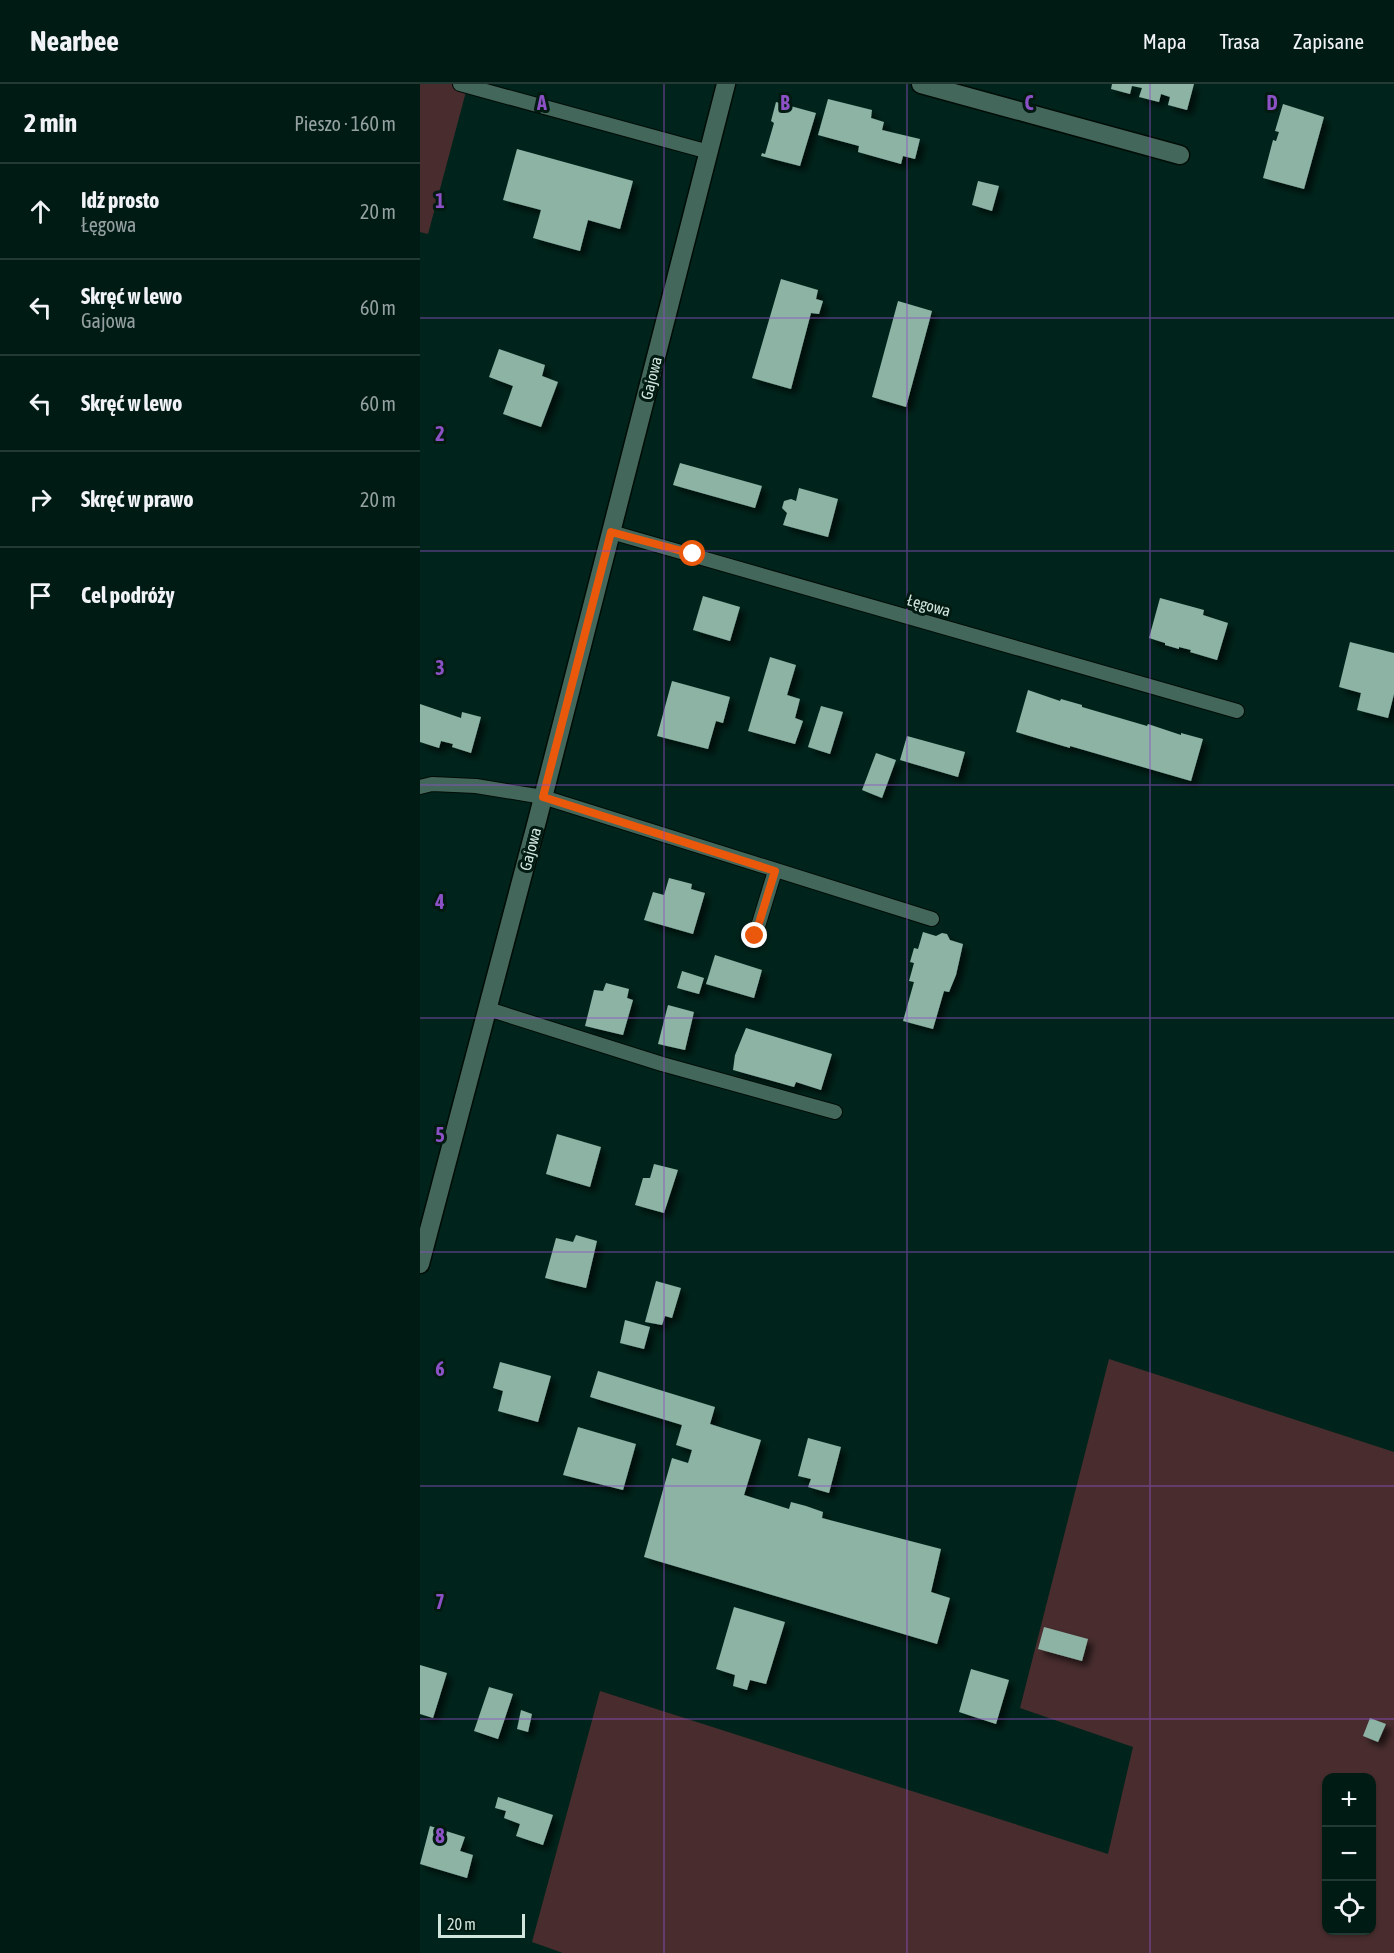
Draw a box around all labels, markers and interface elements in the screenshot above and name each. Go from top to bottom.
text: Nearbee [30,25,119,57]
text: Mapa [1143,29,1186,53]
text: Trasa [1219,29,1260,53]
text: Zapisane [1293,29,1364,53]
text: A [536,91,547,114]
text: B [780,91,790,114]
text: C [1025,91,1034,114]
text: D [1266,91,1278,114]
text: 2 min [24,108,77,138]
text: Pieszo · 160 m [294,112,396,135]
text: Idź prosto [81,187,159,213]
text: 1 [435,189,445,212]
icon: ahead [24,195,57,228]
text: 20 m [360,200,396,223]
text: Łęgowa [81,213,136,236]
text: Skręć w lewo [81,283,182,309]
icon: left [24,291,57,324]
text: 60 m [360,296,396,319]
text: Gajowa [81,309,136,332]
street label: Gajowa [637,355,666,402]
icon: left [24,387,57,420]
text: Skręć w lewo [81,390,182,416]
text: 60 m [360,392,396,415]
text: 2 [435,422,445,445]
icon: right [24,483,57,516]
text: Skręć w prawo [81,486,194,512]
text: 20 m [360,488,396,511]
route start [679,540,705,566]
icon: arrive [24,579,57,612]
text: Cel podróży [81,582,175,608]
street label: Łęgowa [905,590,953,621]
text: 3 [435,656,445,679]
street label: Gajowa [516,826,545,873]
text: 4 [434,890,445,913]
route end [741,922,767,948]
text: 5 [435,1123,445,1146]
text: 6 [435,1357,445,1380]
text: 7 [435,1590,445,1613]
map controls [1322,1773,1376,1935]
button: + [1322,1773,1376,1827]
text: 8 [435,1824,445,1847]
button: − [1322,1827,1376,1881]
button: locate [1322,1881,1376,1935]
scale bar [438,1911,525,1938]
text: 20 m [447,1915,476,1933]

